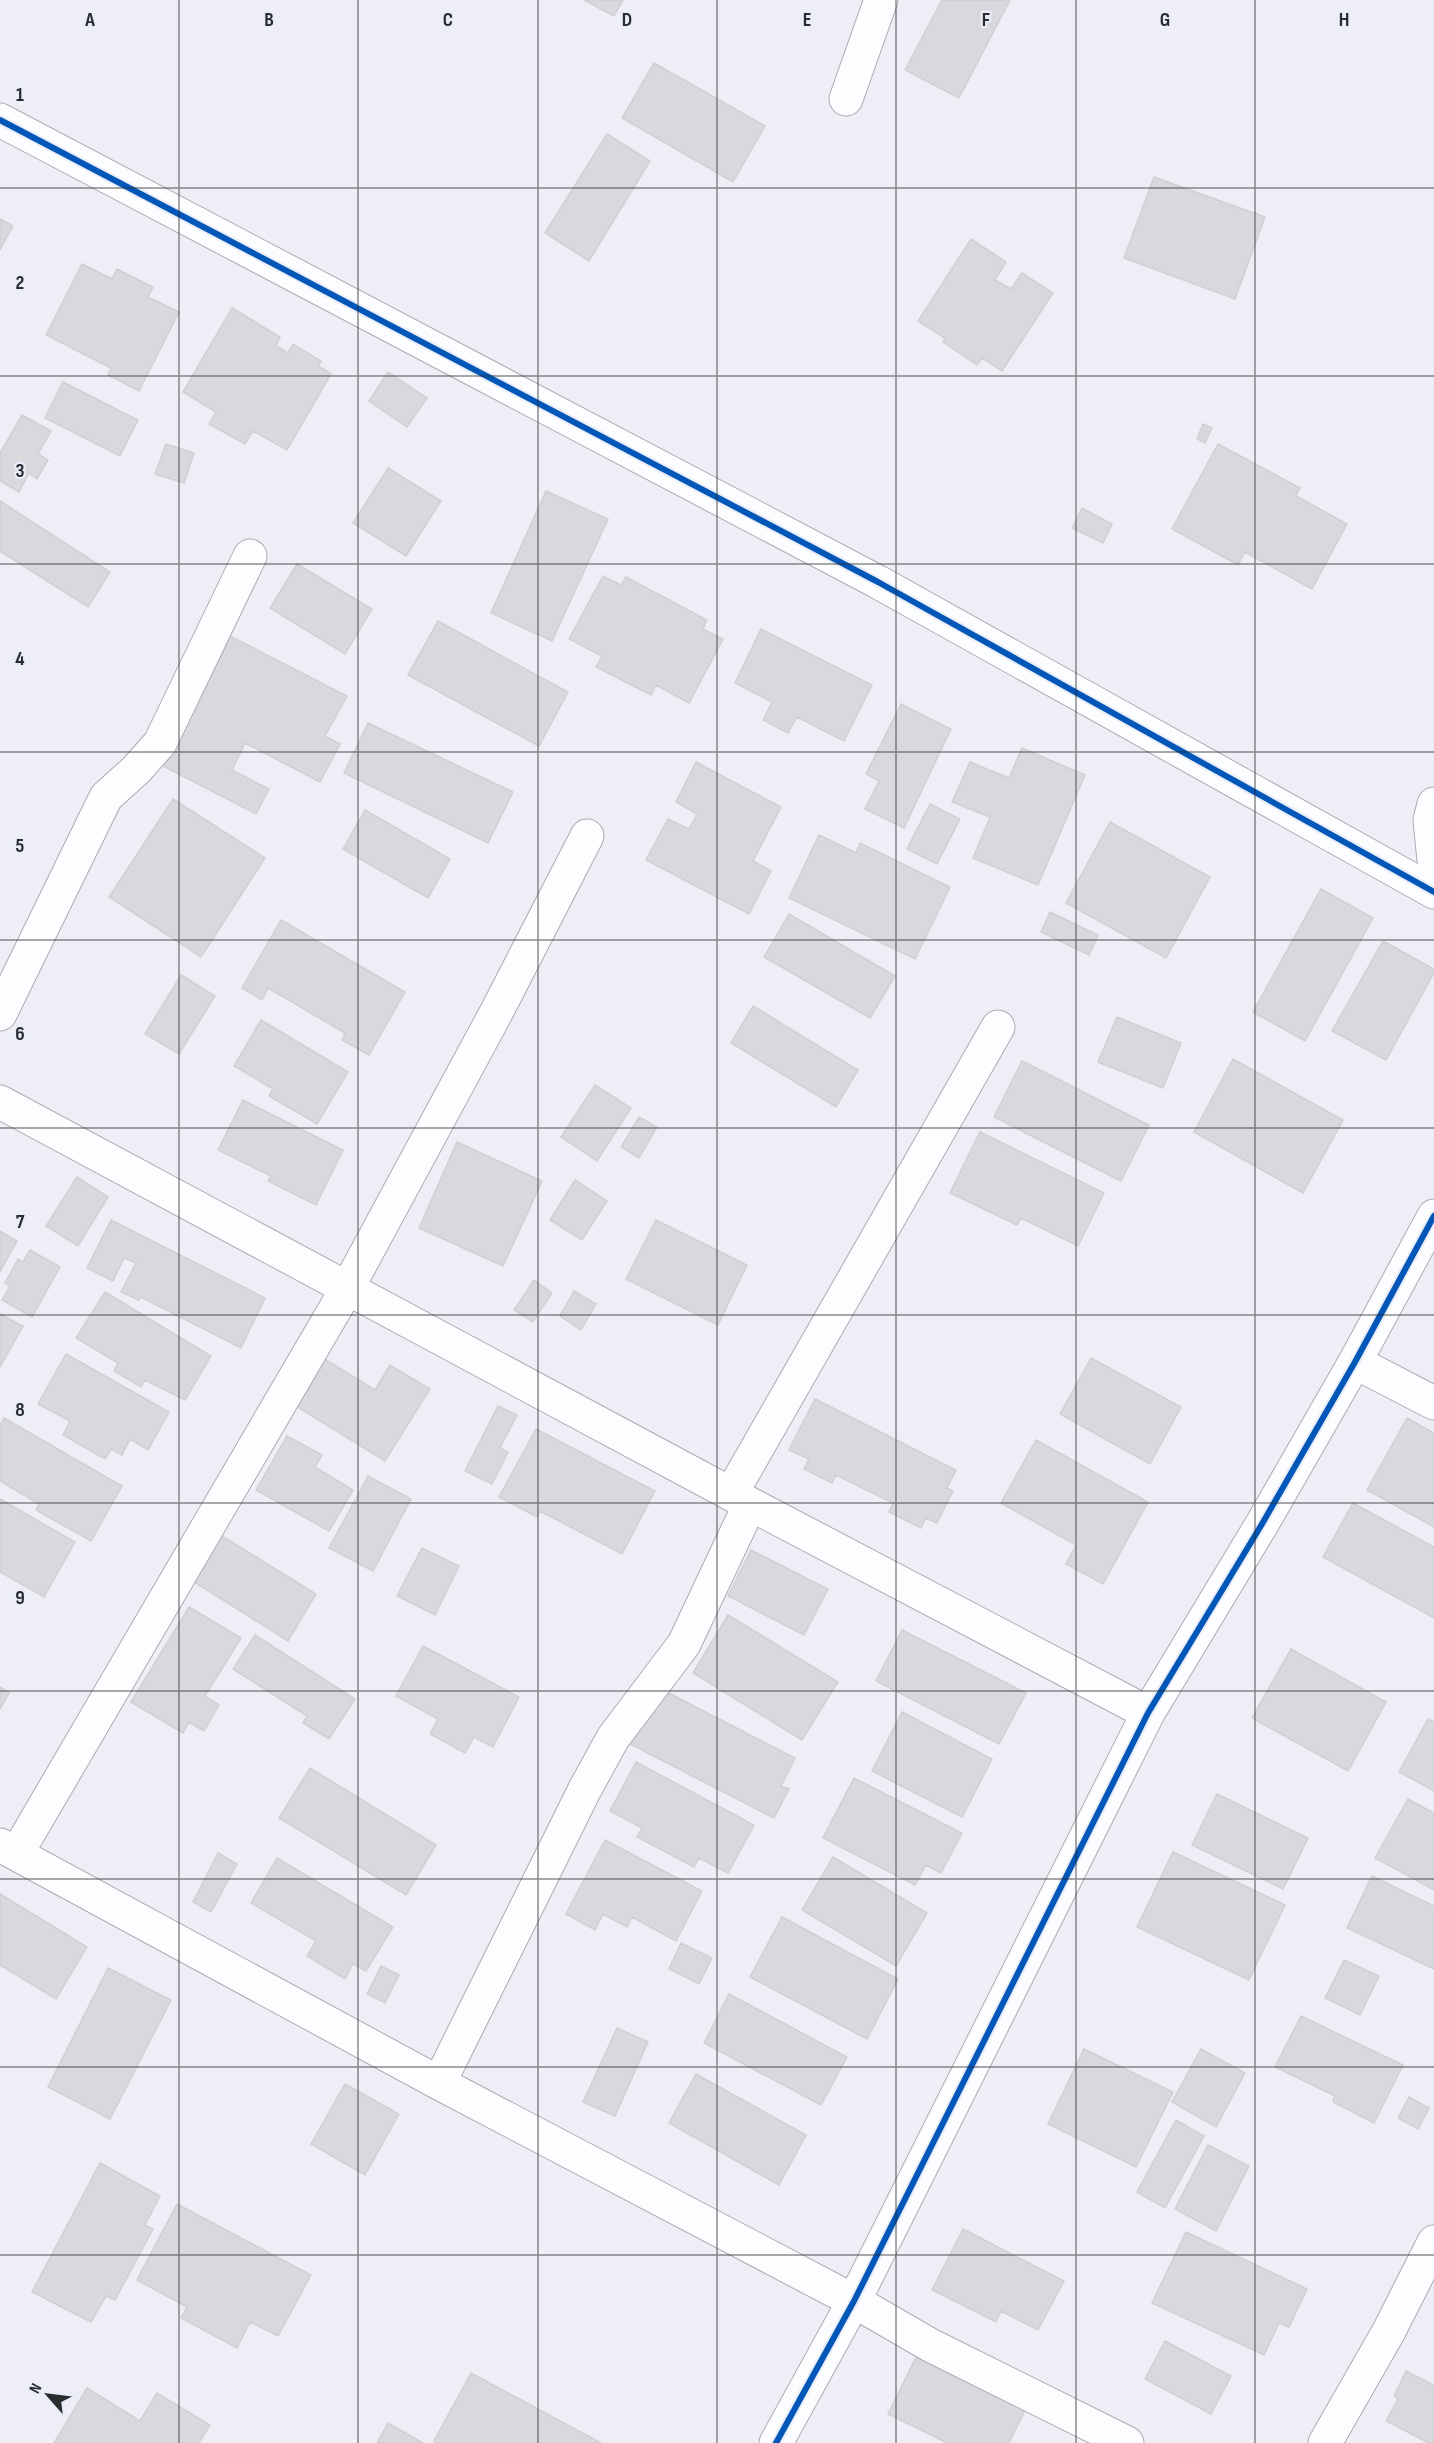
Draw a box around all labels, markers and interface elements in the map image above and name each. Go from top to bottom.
text: A [84,8,95,32]
text: B [264,8,274,32]
text: C [443,8,453,32]
text: D [622,8,632,32]
text: E [803,8,811,32]
text: F [982,8,990,32]
text: G [1160,8,1170,32]
text: H [1339,8,1349,32]
text: 1 [16,83,24,107]
text: 2 [16,271,24,295]
text: 3 [16,459,25,483]
text: 4 [15,647,25,671]
text: 5 [16,834,25,858]
text: 6 [15,1022,25,1046]
text: 7 [16,1210,25,1234]
text: 8 [15,1398,25,1422]
text: 9 [15,1586,25,1610]
north arrow [18,2365,78,2425]
text: N [26,2380,46,2397]

